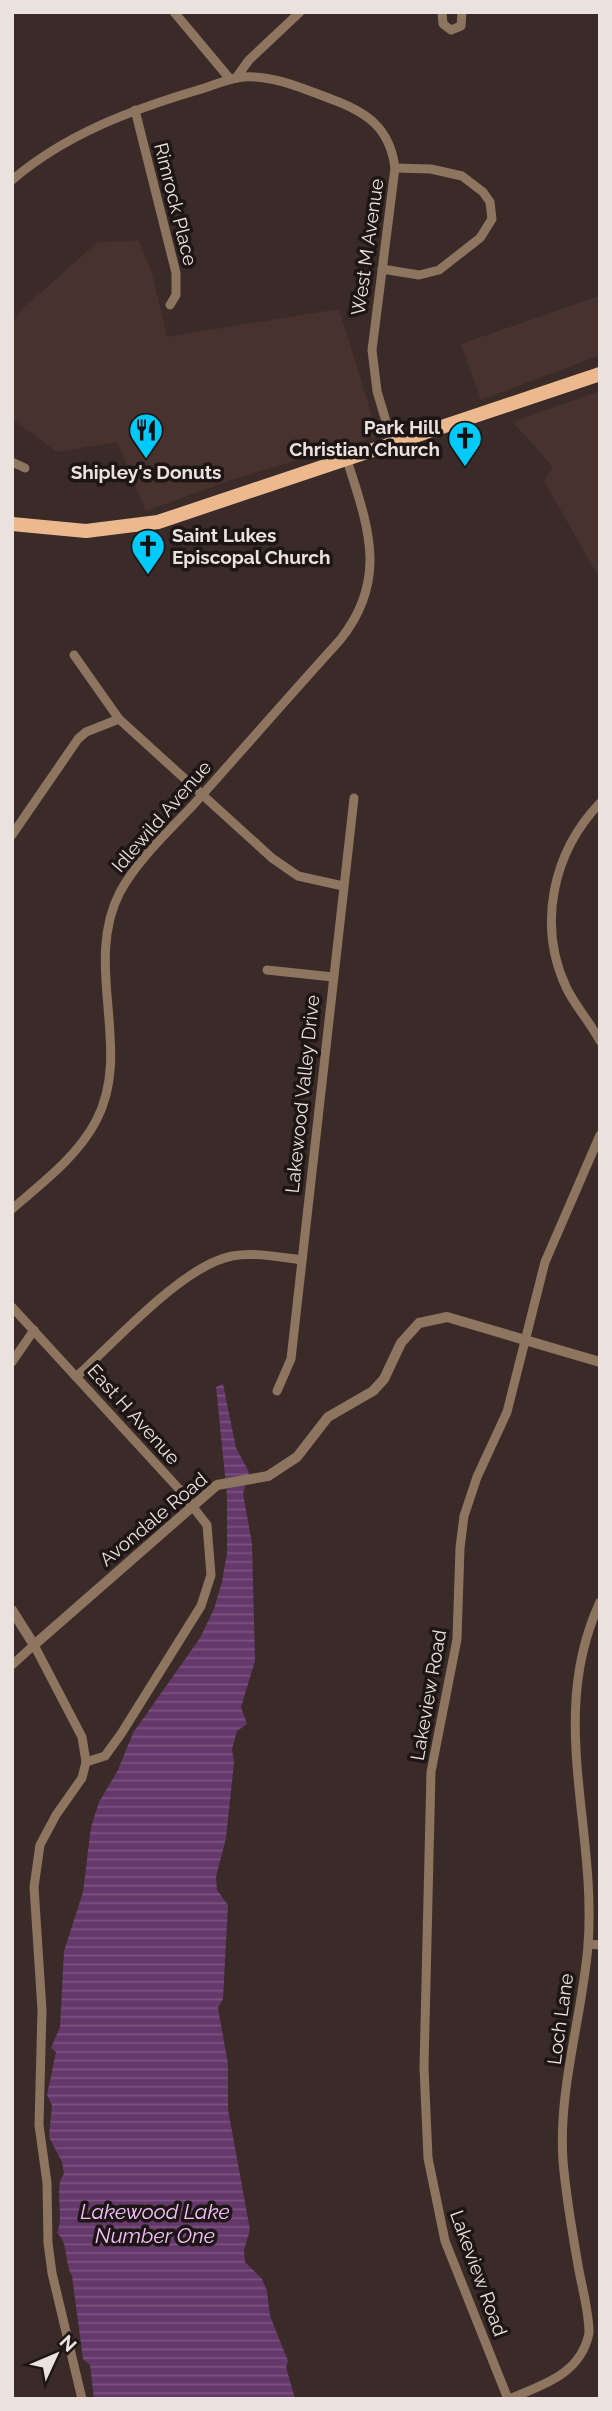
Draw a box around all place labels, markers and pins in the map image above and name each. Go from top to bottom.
restaurant icon: Shipley's Donuts [127,411,165,460]
place label: Park Hill Christian Church [289,416,441,460]
church icon: Park Hill Christian Church [446,419,484,468]
place label: Shipley's Donuts [71,461,221,483]
place label: Saint Lukes Episcopal Church [172,524,330,568]
church icon: Saint Lukes Episcopal Church [129,527,167,576]

